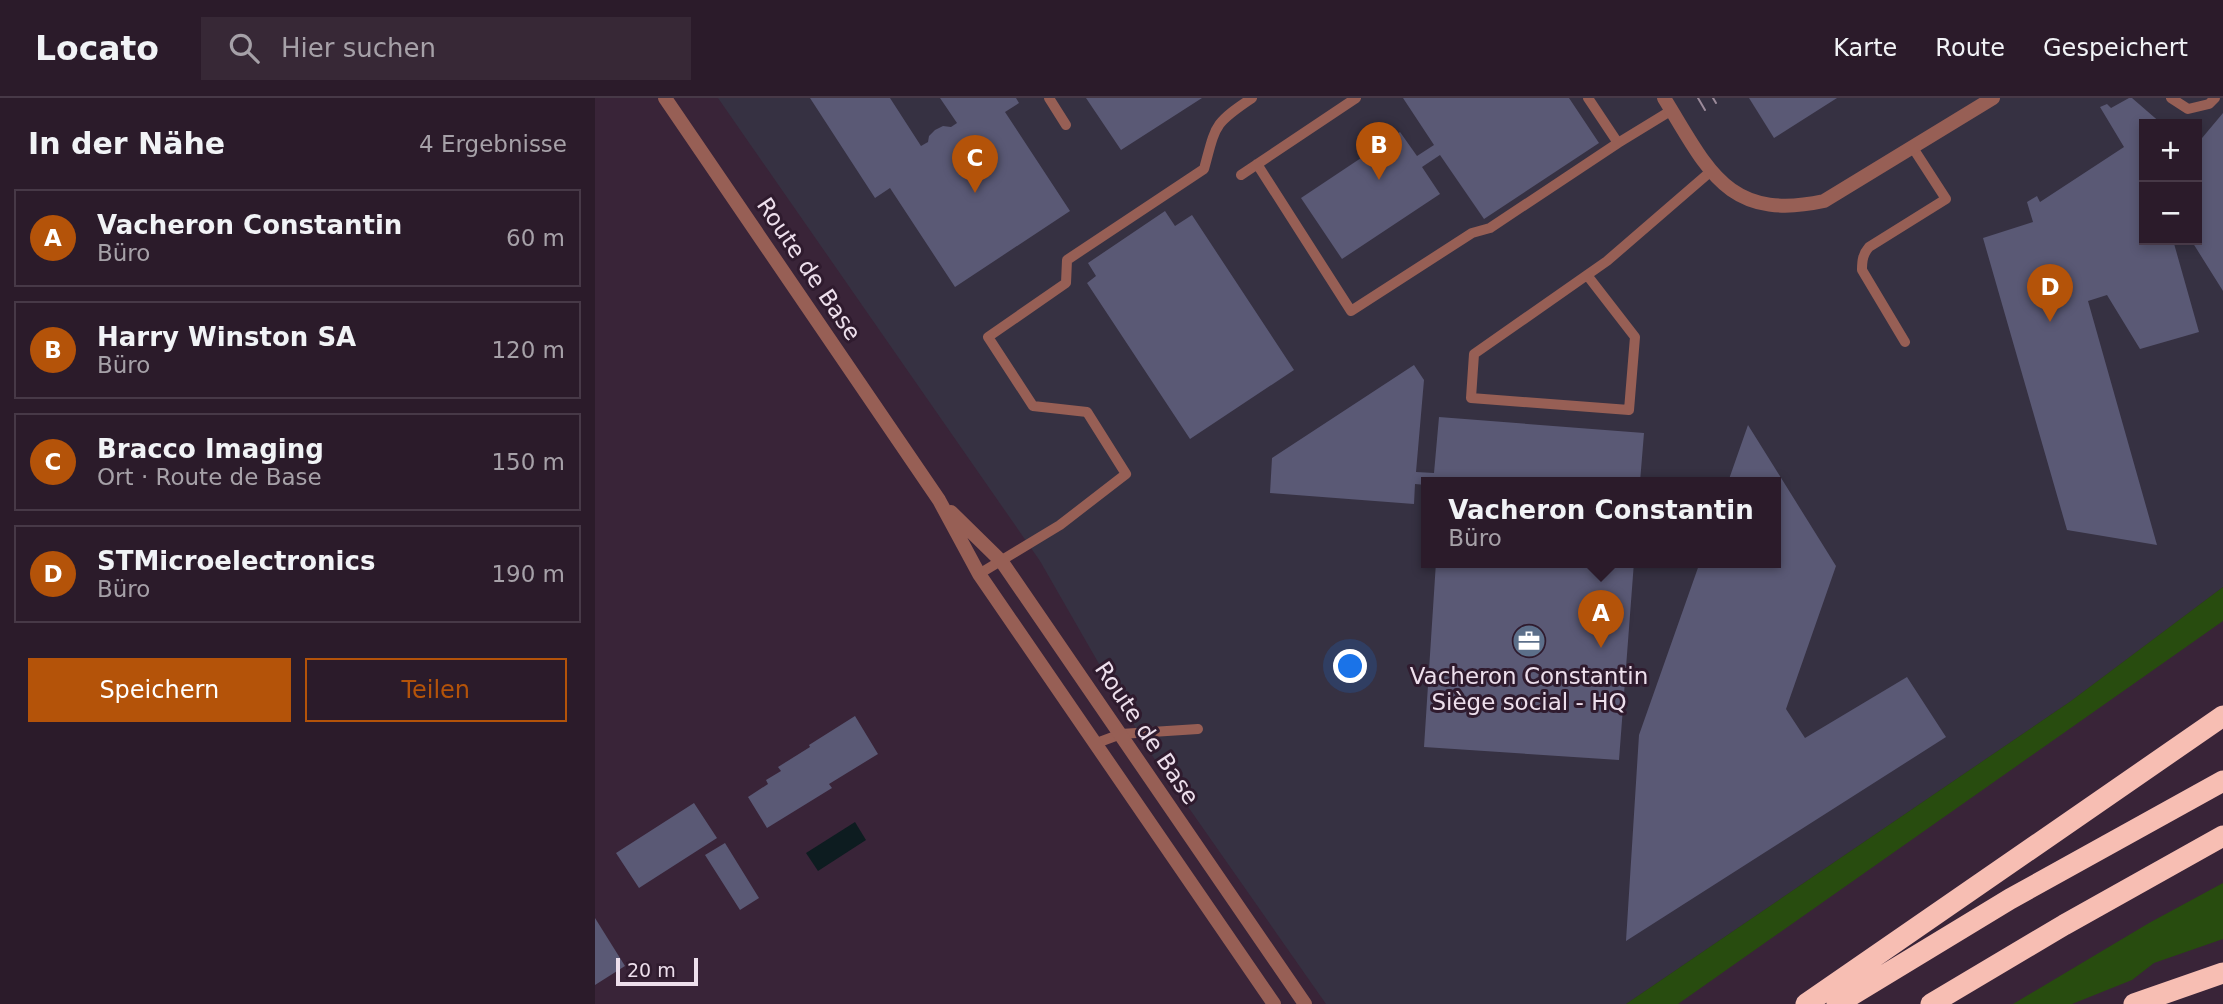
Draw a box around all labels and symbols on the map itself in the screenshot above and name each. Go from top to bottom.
pin: B [1356,122,1402,180]
pin: C [952,135,998,193]
street label: Route de Base [752,193,866,345]
pin: D [2027,264,2073,322]
pin: A [1578,590,1624,648]
office icon: Vacheron Constantin Siège social - HQ [1510,622,1548,660]
your location [1333,649,1367,683]
street label: Route de Base [1090,657,1204,809]
place label: Vacheron Constantin Siège social - HQ [1410,663,1648,715]
scale bar [616,955,698,987]

